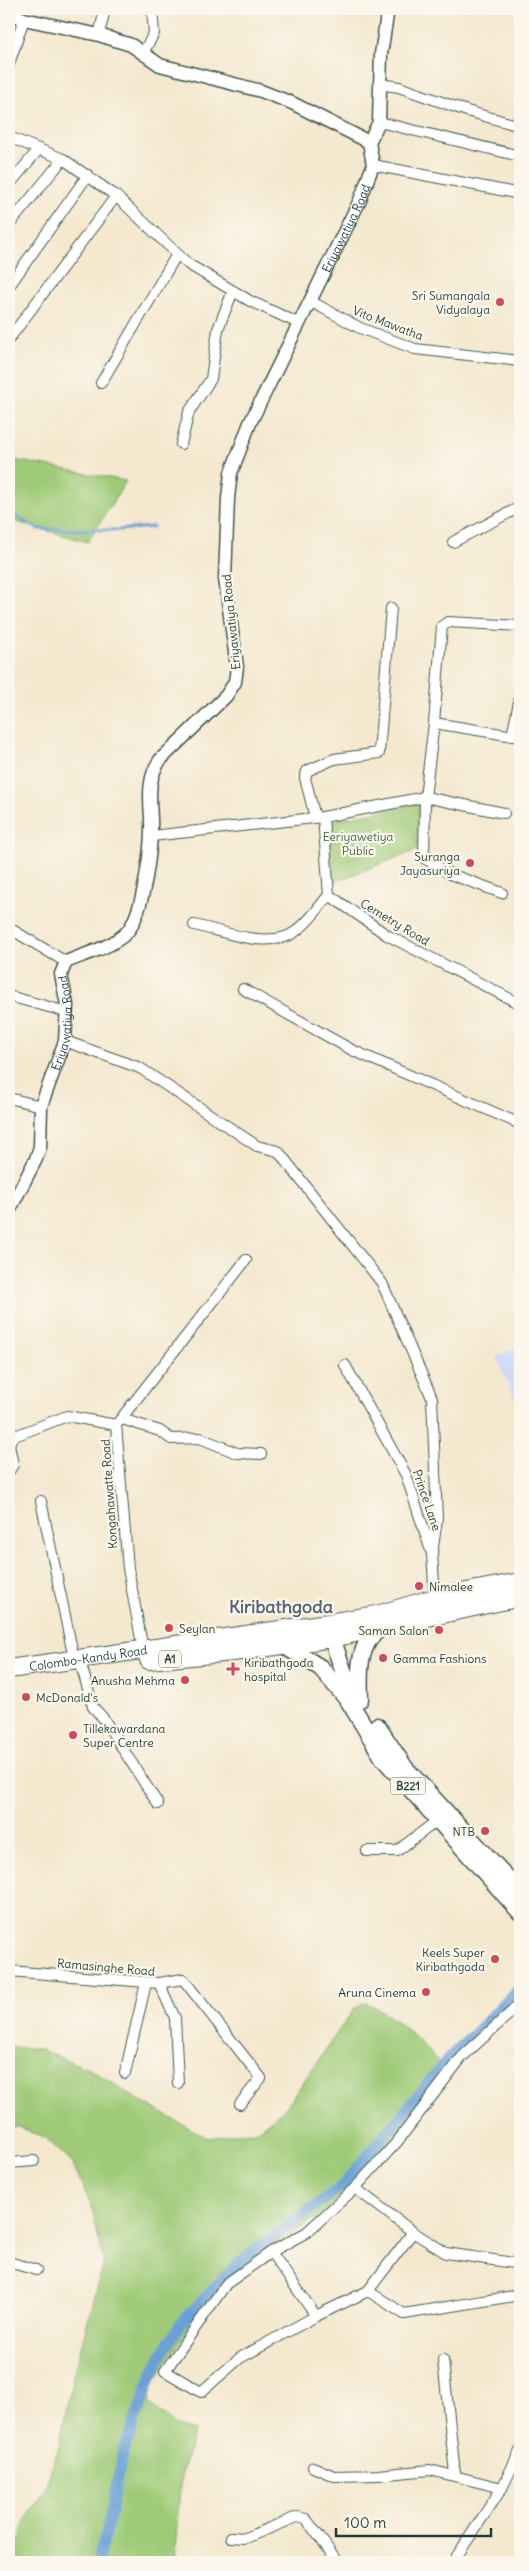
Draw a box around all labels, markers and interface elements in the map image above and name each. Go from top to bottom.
street label: Eriyawatiya Road [318,182,373,275]
place label: Sri Sumangala Vidyalaya [412,288,490,317]
marker: Sri Sumangala Vidyalaya [494,296,506,308]
street label: Vito Mawatha [351,303,426,343]
street label: Eriyawatiya Road [219,574,243,670]
park label: Eeriyawetiya Public [323,829,393,858]
place label: Suranga Jayasuriya [400,849,460,878]
marker: Suranga Jayasuriya [464,857,476,869]
street label: Cemetry Road [358,896,432,948]
street label: Eriyawatiya Road [47,975,75,1072]
street label: Kongahawatte Road [98,1439,120,1549]
street label: Prince Lane [410,1467,444,1533]
place label: Nimalee [429,1579,473,1594]
marker: Nimalee [413,1580,425,1592]
district label: Kiribathgoda [229,1595,333,1618]
place label: Seylan [179,1621,215,1636]
marker: Seylan [163,1622,175,1634]
place label: Saman Salon [358,1623,429,1638]
marker: Saman Salon [433,1624,445,1636]
street label: Colombo-Kandy Road [28,1642,148,1674]
road number: A1 [159,1650,181,1668]
place label: Gamma Fashions [393,1651,487,1666]
marker: Gamma Fashions [377,1652,389,1664]
place label: Kiribathgoda hospital [244,1655,314,1684]
marker: Kiribathgoda hospital [226,1662,240,1676]
place label: Anusha Mehma [91,1673,175,1688]
marker: Anusha Mehma [179,1674,191,1686]
place label: McDonald's [36,1690,98,1705]
marker: McDonald's [20,1691,32,1703]
place label: Tillekawardana Super Centre [83,1721,166,1750]
marker: Tillekawardana Super Centre [67,1729,79,1741]
road number: B221 [390,1778,426,1794]
place label: NTB [453,1824,475,1839]
marker: NTB [479,1825,491,1837]
place label: Keels Super Kiribathgoda [416,1945,485,1974]
marker: Keels Super Kiribathgoda [489,1953,501,1965]
street label: Ramasinghe Road [57,1955,155,1979]
place label: Aruna Cinema [338,1985,416,2000]
marker: Aruna Cinema [420,1986,432,1998]
scale bar [336,2506,492,2538]
text: 100 m [344,2513,386,2532]

